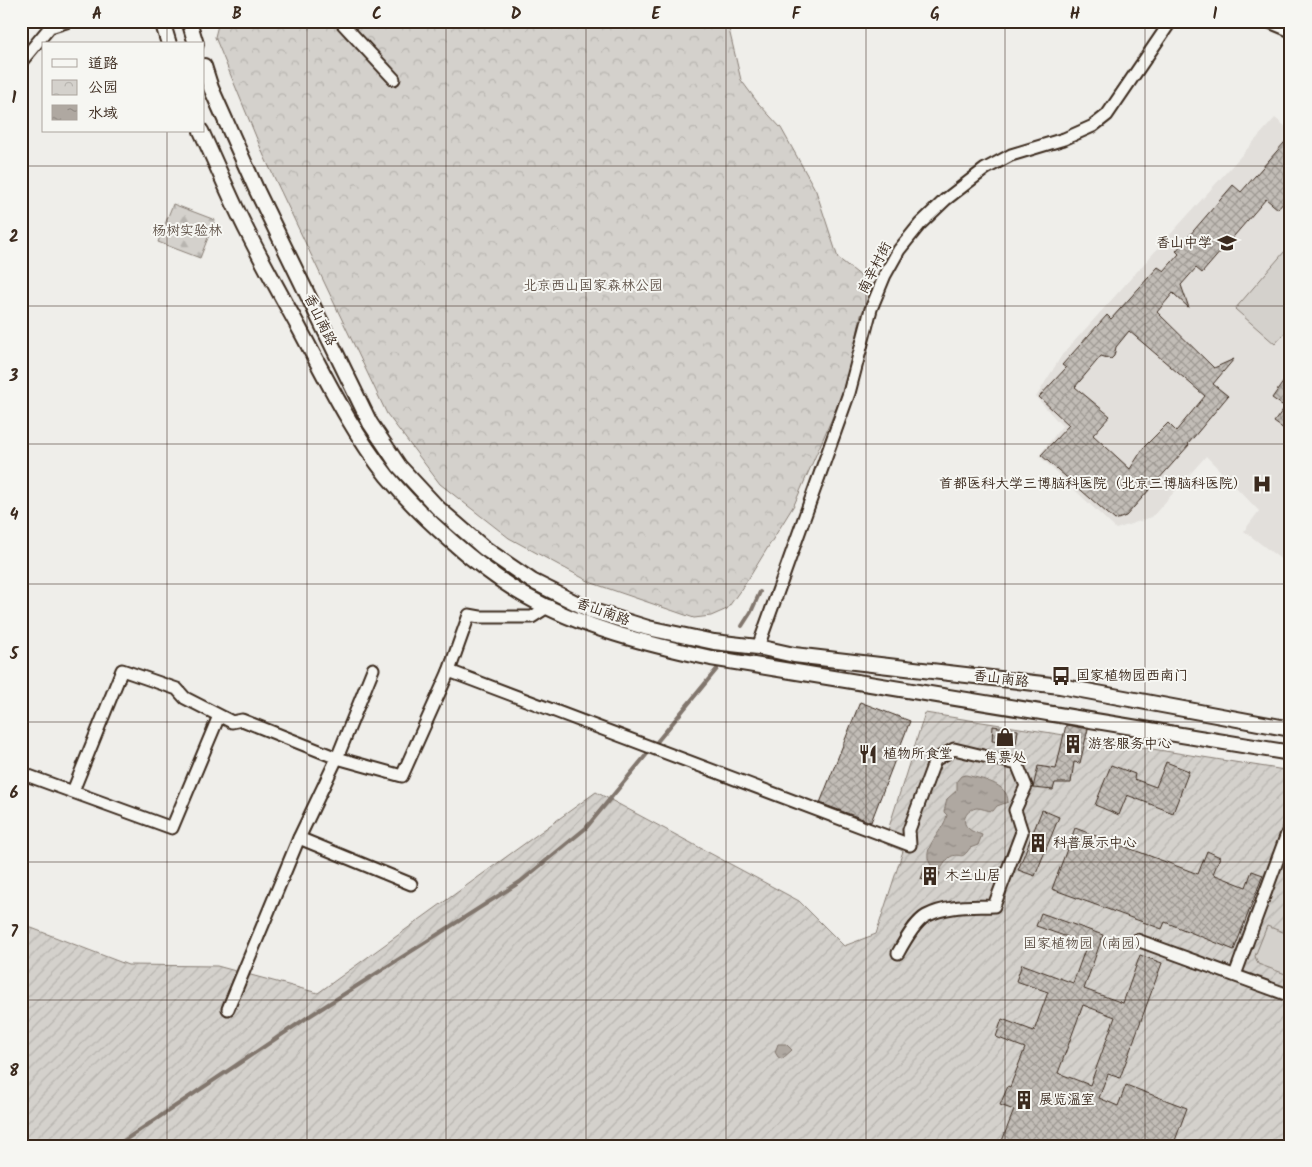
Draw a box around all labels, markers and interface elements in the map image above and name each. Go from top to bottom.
text: A [92,2,102,27]
text: B [232,2,242,27]
text: C [372,2,382,27]
text: D [511,2,522,27]
text: E [652,2,662,27]
text: F [792,2,802,27]
text: G [930,2,940,27]
text: H [1070,2,1080,27]
text: I [1213,2,1218,27]
legend [42,42,205,132]
text: 道路 [88,52,118,76]
text: 公园 [88,76,118,100]
text: 1 [12,86,17,111]
text: 水域 [88,102,118,126]
park label: 杨树实验林 [152,220,223,242]
text: 2 [9,225,19,250]
place label: 香山中学 [1156,232,1212,254]
school or university icon: 香山中学 [1216,232,1238,254]
street label: 南辛村街 [852,238,898,298]
park label: 北京西山国家森林公园 [523,275,663,297]
street label: 香山南路 [298,290,342,350]
text: 3 [9,364,19,389]
place label: 首都医科大学三博脑科医院（北京三博脑科医院） [939,473,1247,495]
hospital icon: 首都医科大学三博脑科医院（北京三博脑科医院） [1251,473,1273,495]
text: 4 [10,503,19,528]
street label: 香山南路 [573,592,633,632]
text: 5 [9,642,20,667]
street label: 香山南路 [972,665,1030,693]
bus stop icon: 国家植物园西南门 [1050,665,1072,687]
place label: 国家植物园西南门 [1076,665,1188,687]
shop icon: 售票处 [994,726,1016,748]
building icon: 游客服务中心 [1062,733,1084,755]
place label: 游客服务中心 [1088,733,1172,755]
restaurant icon: 植物所食堂 [857,743,879,765]
place label: 植物所食堂 [883,743,953,765]
place label: 售票处 [984,747,1026,769]
text: 6 [10,781,19,806]
building icon: 科普展示中心 [1027,832,1049,854]
place label: 科普展示中心 [1053,832,1137,854]
building icon: 木兰山居 [919,865,941,887]
place label: 木兰山居 [945,865,1001,887]
text: 7 [10,920,18,945]
park label: 国家植物园（南园） [1023,933,1149,955]
text: 8 [9,1059,19,1084]
building icon: 展览温室 [1013,1089,1035,1111]
place label: 展览温室 [1039,1089,1095,1111]

